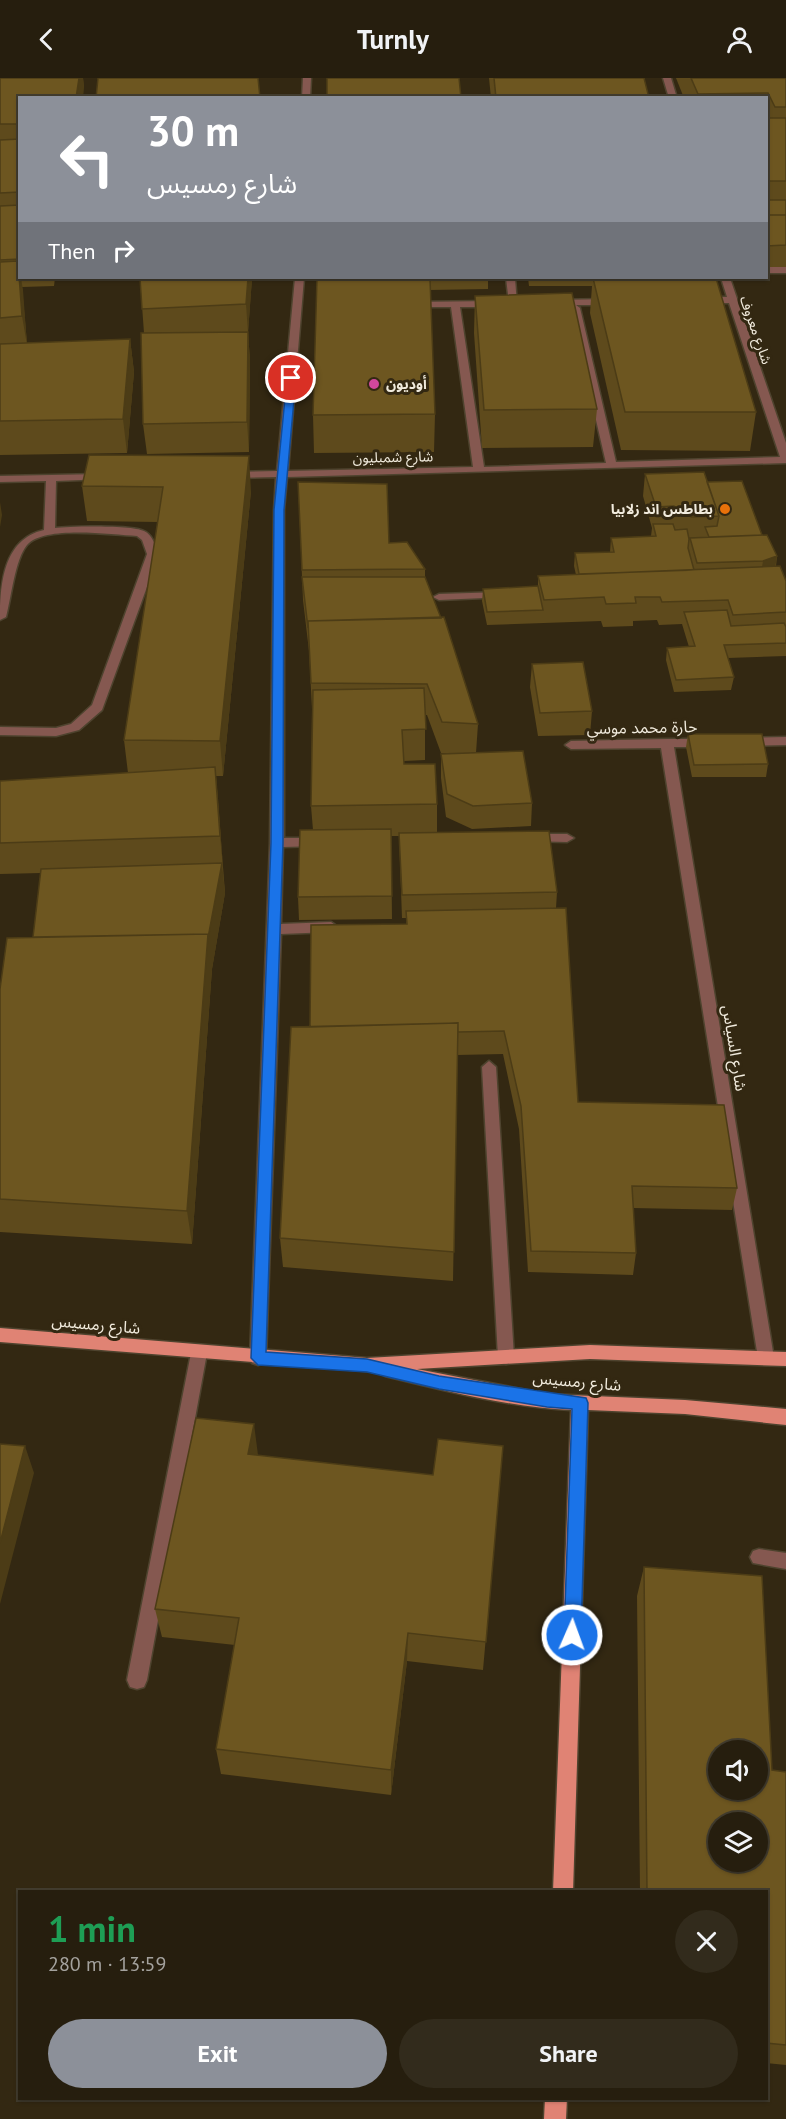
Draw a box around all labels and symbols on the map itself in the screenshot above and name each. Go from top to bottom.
street label: شارع معروف [734,293,776,367]
pin [265,352,316,403]
place label: أوديون [386,375,427,393]
marker: أوديون [367,377,381,391]
street label: شارع شمبليون [353,447,433,469]
place label: بطاطس اند زلابيا [611,500,713,518]
marker: بطاطس اند زلابيا [718,502,732,516]
street label: حارة محمد موسي [586,716,698,741]
street label: شارع السياس [715,1003,752,1093]
street label: شارع رمسيس [51,1310,141,1341]
street label: شارع رمسيس [532,1367,622,1398]
position arrow [540,1603,604,1667]

